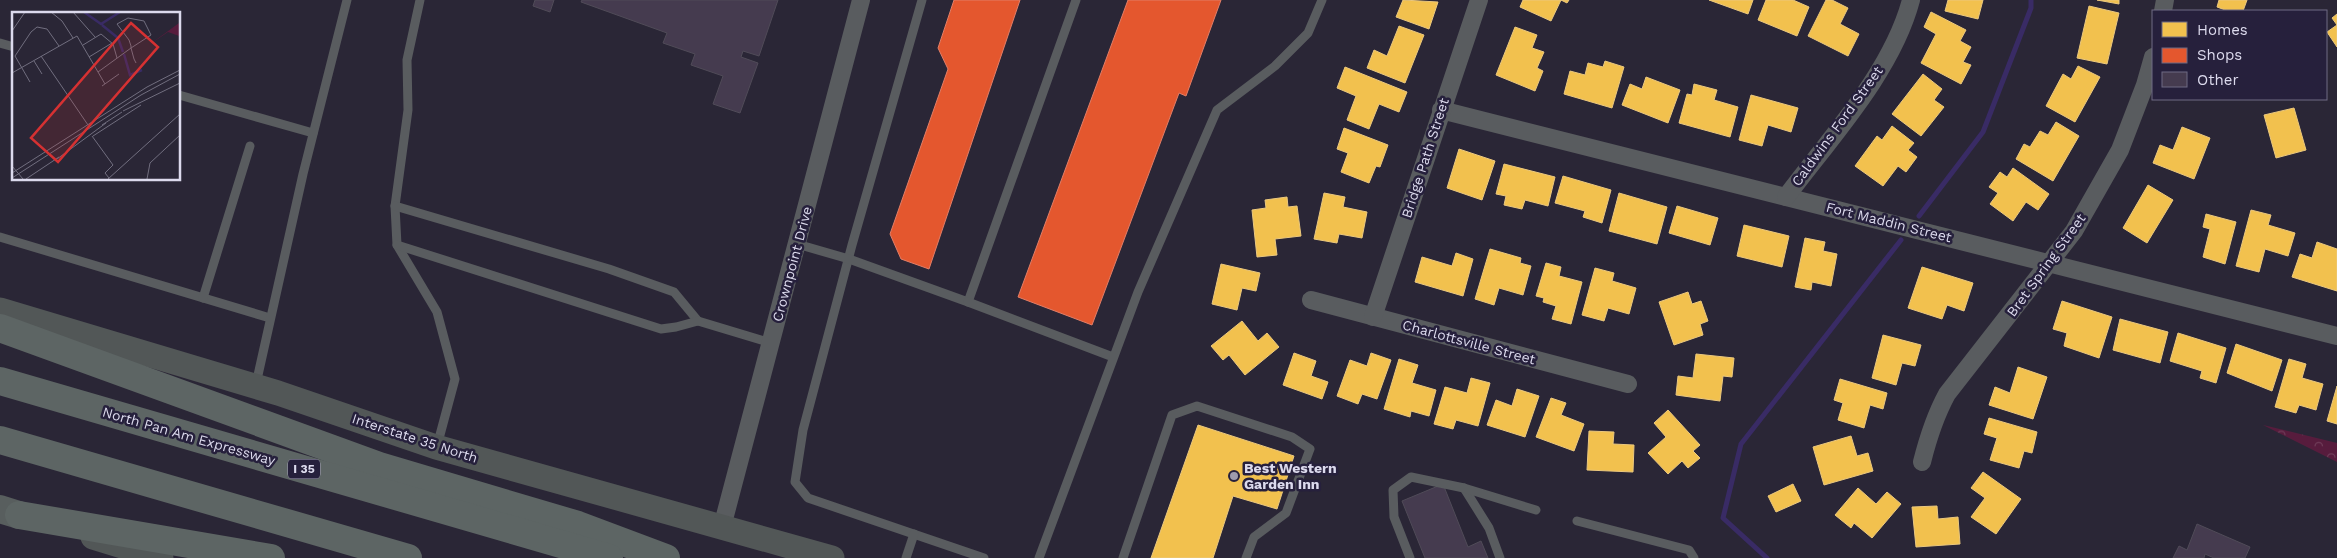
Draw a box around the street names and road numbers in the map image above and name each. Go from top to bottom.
street label: Caldwins Ford Street [1788,63,1886,189]
street label: Bridge Path Street [1398,96,1452,220]
street label: Fort Maddin Street [1825,199,1954,245]
street label: Crownpoint Drive [769,205,815,323]
street label: Bret Spring Street [2003,210,2089,320]
street label: Charlottsville Street [1401,317,1537,367]
street label: North Pan Am Expressway [101,404,278,469]
street label: Interstate 35 North [350,410,480,466]
road number: I 35 [288,459,320,478]

